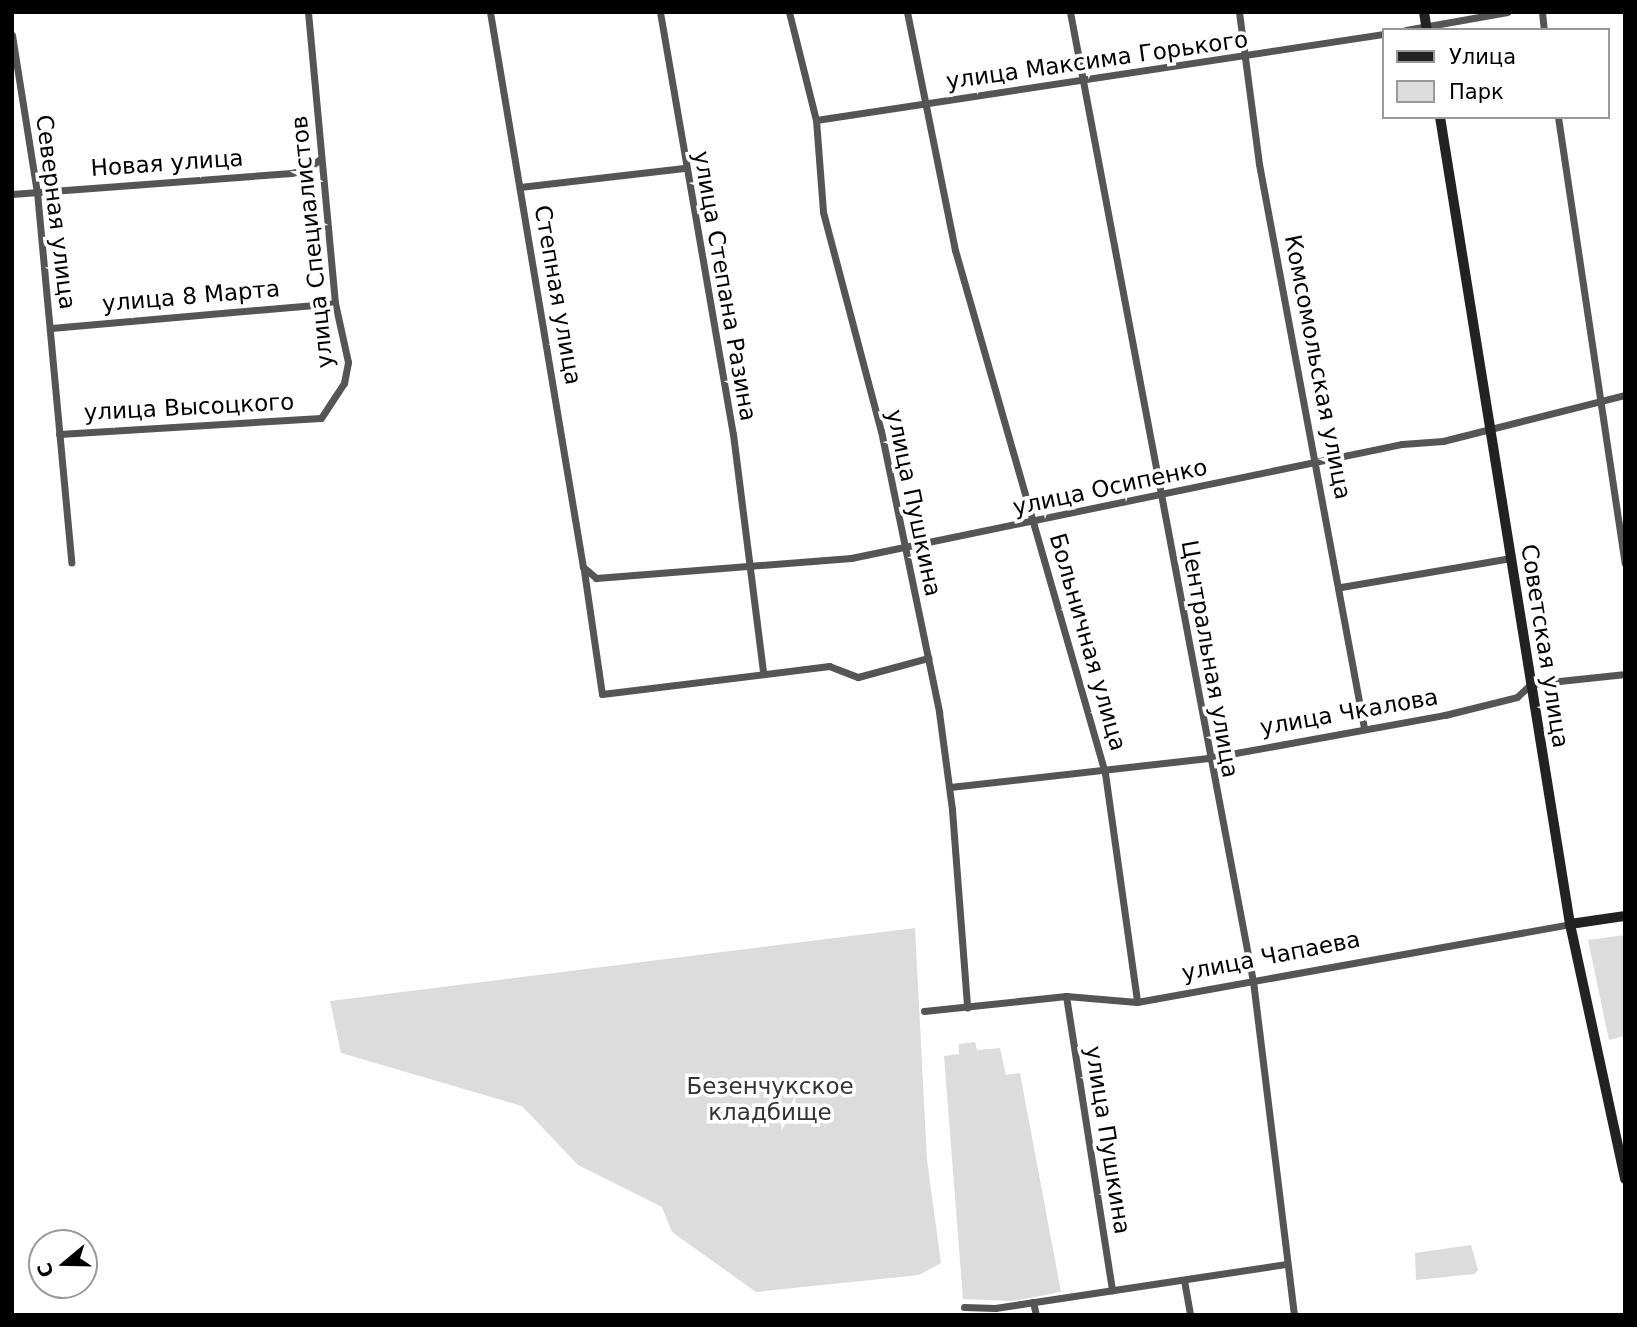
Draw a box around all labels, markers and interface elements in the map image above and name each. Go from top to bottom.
street label: улица Максима Горького [944,25,1250,95]
legend [1382,28,1609,119]
text: Улица [1449,45,1516,69]
text: Парк [1449,80,1504,104]
street label: Северная улица [30,113,82,311]
street label: улица Специалистов [285,114,339,370]
street label: Новая улица [90,144,244,182]
street label: улица Степана Разина [688,149,762,423]
street label: Степная улица [529,203,587,387]
street label: Комсомольская улица [1279,232,1357,502]
street label: улица 8 Марта [101,274,281,318]
street label: улица Высоцкого [83,388,295,426]
street label: улица Пушкина [881,407,947,599]
street label: улица Осипенко [1010,453,1210,521]
street label: Больничная улица [1044,530,1132,754]
street label: Центральная улица [1176,538,1244,780]
street label: Советская улица [1515,542,1575,750]
street label: улица Чкалова [1258,683,1440,741]
street label: улица Чапаева [1179,925,1363,987]
street label: улица Пушкина [1079,1044,1137,1236]
park label: Безенчукское кладбище [686,1072,854,1126]
north arrow [28,1229,98,1299]
text: С [32,1260,58,1280]

